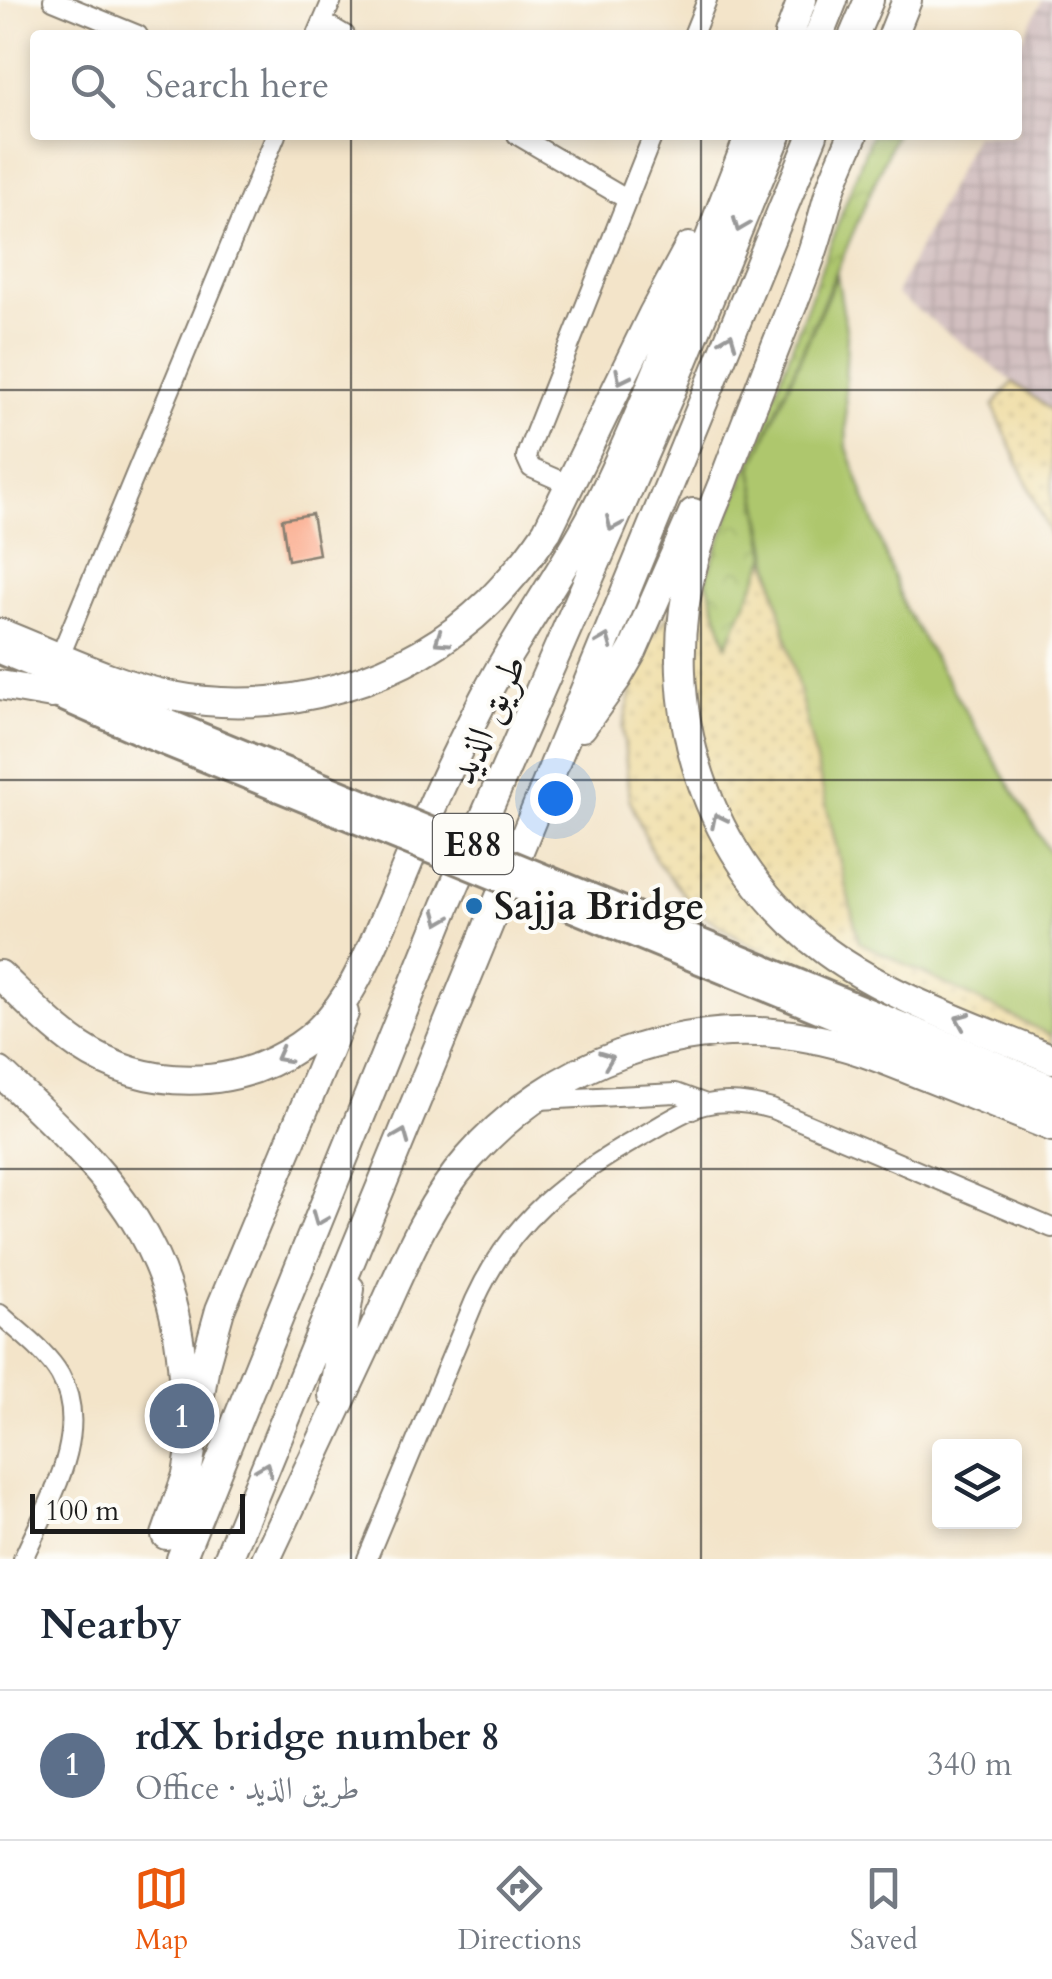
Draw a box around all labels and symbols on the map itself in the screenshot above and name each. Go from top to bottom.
one-way arrow [732,215,752,233]
one-way arrow [717,333,737,351]
one-way arrow [614,366,634,384]
one-way arrow [605,514,625,532]
one-way arrow [433,628,452,646]
one-way arrow [594,633,614,651]
street label: طريق الذيد [436,646,539,792]
your location [530,773,581,824]
one-way arrow [710,813,730,831]
road number: E88 [433,814,513,874]
place label: Sajja Bridge [494,881,704,933]
marker: Sajja Bridge [463,895,485,917]
one-way arrow [433,908,453,926]
one-way arrow [954,1012,972,1032]
one-way arrow [274,1043,292,1063]
one-way arrow [598,1050,615,1071]
one-way arrow [390,1128,410,1146]
one-way arrow [310,1210,330,1227]
pin: 1 [150,1378,214,1454]
one-way arrow [253,1461,273,1479]
scale bar [30,1489,245,1534]

